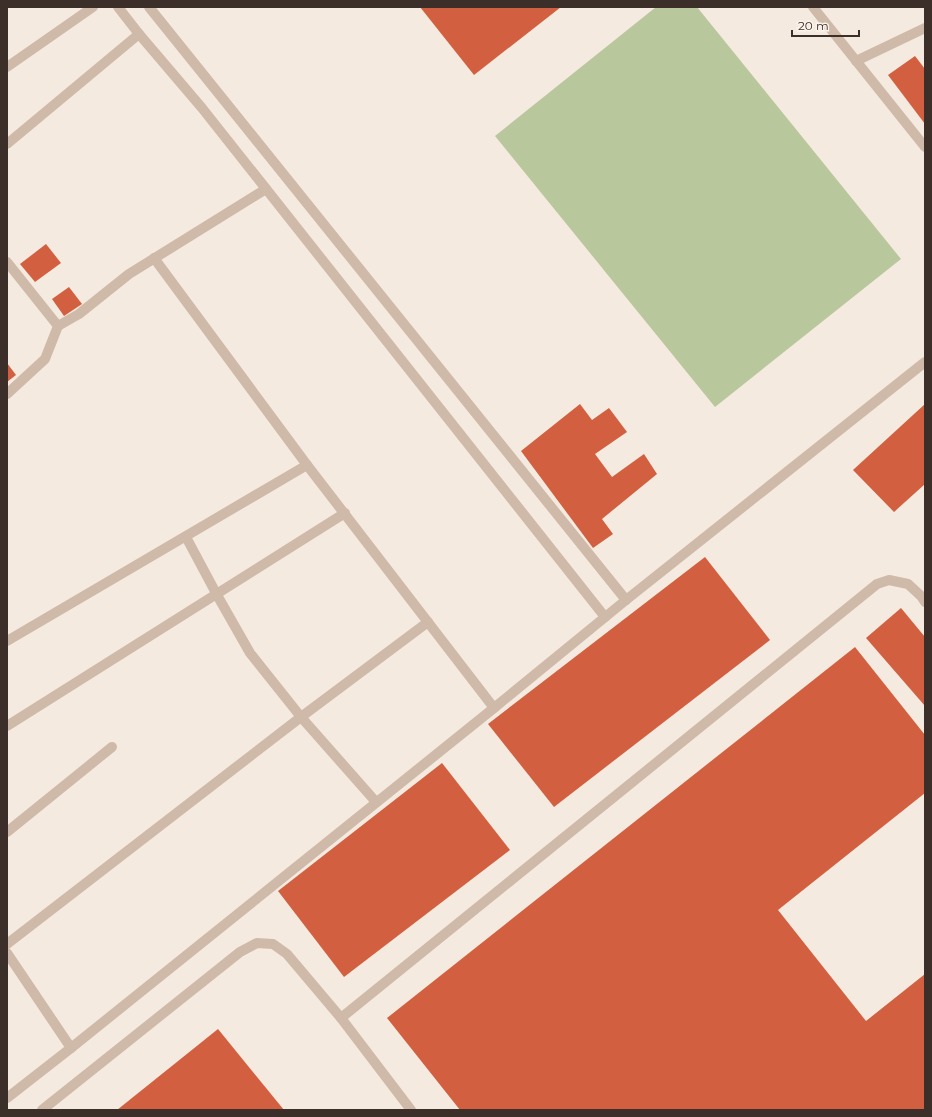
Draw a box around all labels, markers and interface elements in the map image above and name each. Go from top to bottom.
scale bar [792,12,859,38]
text: 20 m [798,18,829,33]

